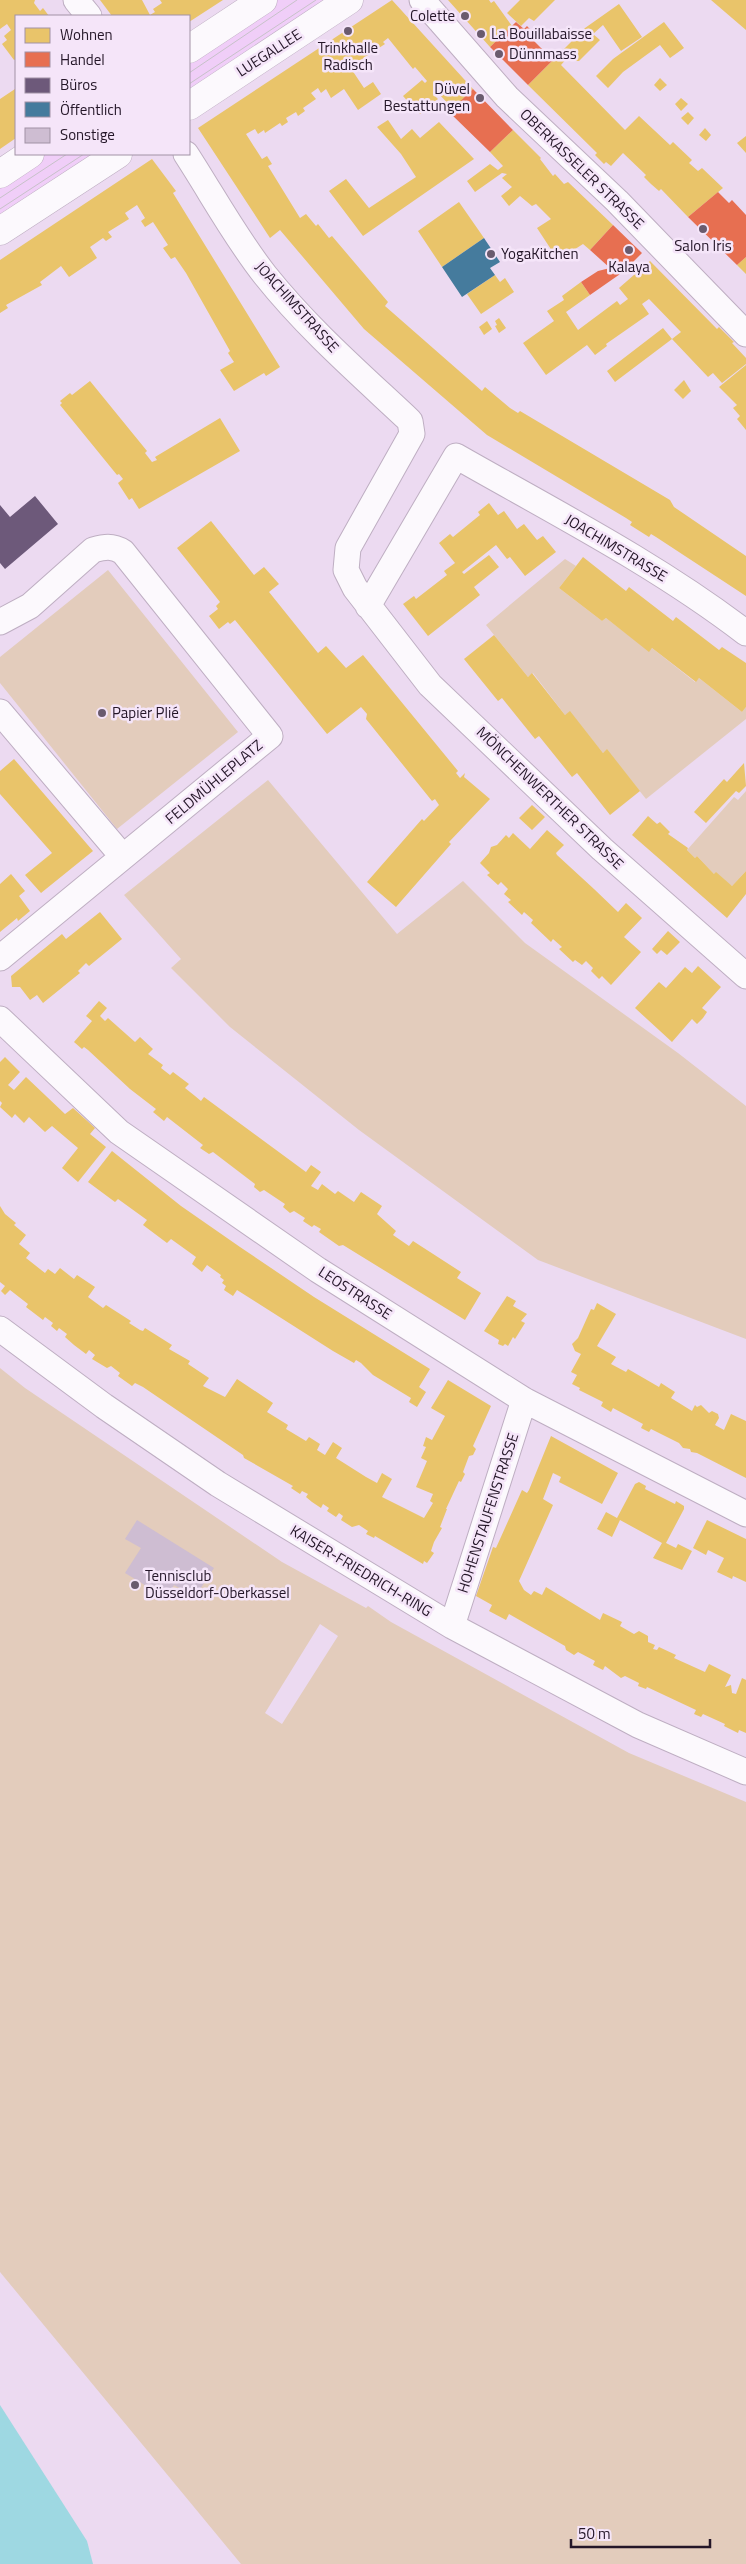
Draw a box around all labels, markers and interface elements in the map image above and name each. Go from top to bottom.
place label: Colette [410,4,455,27]
marker: Colette [459,10,471,22]
legend [15,15,190,155]
place label: La Bouillabaisse [491,22,592,45]
text: Wohnen [60,23,113,46]
street label: LUEGALLEE [231,23,306,82]
marker: Trinkhalle Radisch [342,25,354,37]
marker: La Bouillabaisse [475,28,487,40]
place label: Trinkhalle Radisch [318,36,378,76]
place label: Dünnmass [509,42,577,65]
text: Handel [60,48,105,71]
marker: Dünnmass [493,48,505,60]
text: Büros [60,73,97,96]
place label: Düvel Bestattungen [384,77,470,117]
marker: Düvel Bestattungen [474,92,486,104]
text: Öffentlich [60,98,122,121]
street label: OBERKASSELER STRASSE [515,103,650,234]
text: Sonstige [60,123,115,146]
marker: Salon Iris [697,223,709,235]
place label: Salon Iris [674,234,732,257]
place label: YogaKitchen [501,242,578,265]
marker: Kalaya [623,244,635,256]
marker: YogaKitchen [485,248,497,260]
place label: Kalaya [608,255,650,278]
street label: JOACHIMSTRASSE [250,256,345,357]
street label: JOACHIMSTRASSE [561,508,672,587]
place label: Papier Plié [112,701,179,724]
marker: Papier Plié [96,707,108,719]
street label: MÖNCHENWERTHER STRASSE [471,721,629,874]
street label: FELDMÜHLEPLATZ [160,734,267,829]
street label: LEOSTRASSE [314,1260,397,1325]
street label: HOHENSTAUFENSTRASSE [451,1430,524,1596]
street label: KAISER-FRIEDRICH-RING [286,1519,437,1622]
place label: Tennisclub Düsseldorf-Oberkassel [145,1564,290,1604]
marker: Tennisclub Düsseldorf-Oberkassel [129,1579,141,1591]
scale bar [571,2516,710,2548]
text: 50 m [578,2522,611,2545]

